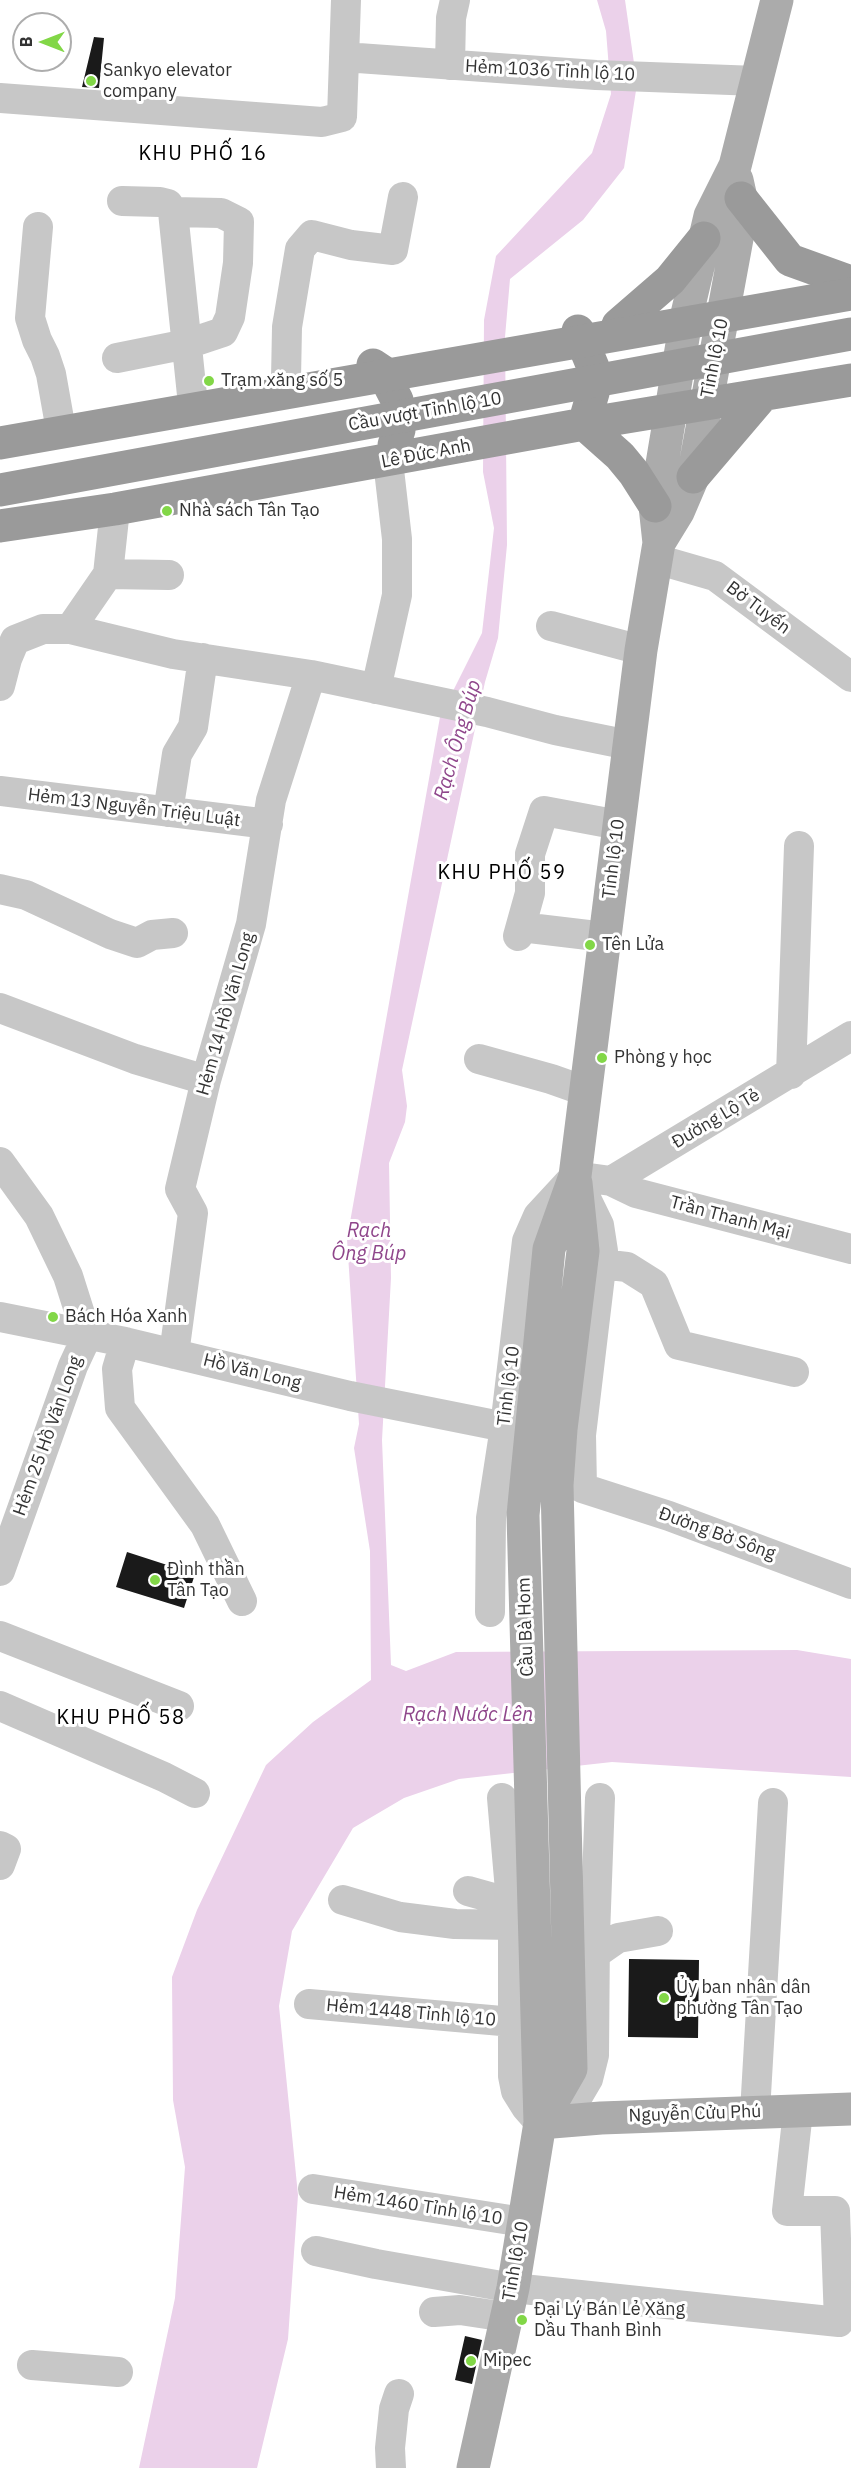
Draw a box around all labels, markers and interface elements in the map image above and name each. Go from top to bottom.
north arrow [12,12,72,72]
text: B [16,37,36,47]
street label: Hẻm 1036 Tỉnh lộ 10 [464,56,636,86]
place label: Sankyo elevator company [103,60,232,103]
marker: Sankyo elevator company [84,74,98,88]
district label: KHU PHỐ 16 [138,142,268,166]
street label: Tỉnh lộ 10 [697,317,733,399]
place label: Trạm xăng số 5 [221,370,343,392]
marker: Trạm xăng số 5 [202,374,216,388]
street label: Cầu vượt Tỉnh lộ 10 [347,388,503,436]
street label: Lê Đức Anh [379,435,473,473]
place label: Nhà sách Tân Tạo [179,500,320,522]
marker: Nhà sách Tân Tạo [160,504,174,518]
street label: Bờ Tuyến [722,577,794,639]
water label: Rạch Ông Búp [429,677,487,803]
street label: Hẻm 13 Nguyễn Triệu Luật [26,784,242,832]
street label: Tỉnh lộ 10 [598,818,630,900]
district label: KHU PHỐ 59 [437,861,567,885]
street label: Hẻm 14 Hồ Văn Long [192,930,260,1098]
place label: Tên Lửa [602,934,664,956]
marker: Tên Lửa [583,938,597,952]
place label: Phòng y học [614,1047,712,1069]
marker: Phòng y học [595,1051,609,1065]
street label: Đường Lộ Tẻ [668,1084,764,1154]
street label: Trần Thanh Mại [667,1192,793,1244]
water label: Rạch Ông Búp [332,1219,406,1266]
place label: Bách Hóa Xanh [65,1306,187,1328]
marker: Bách Hóa Xanh [46,1310,60,1324]
street label: Tỉnh lộ 10 [493,1345,525,1427]
street label: Hồ Văn Long [201,1349,303,1395]
street label: Hẻm 25 Hồ Văn Long [9,1353,87,1519]
street label: Đường Bờ Sông [656,1503,778,1565]
place label: Đình thần Tân Tạo [167,1559,245,1602]
marker: Đình thần Tân Tạo [148,1573,162,1587]
street label: Cầu Bà Hom [513,1577,539,1677]
water label: Rạch Nước Lên [403,1703,533,1727]
district label: KHU PHỐ 58 [56,1706,186,1730]
place label: Ủy ban nhân dân phường Tân Tạo [676,1977,811,2020]
marker: Ủy ban nhân dân phường Tân Tạo [657,1991,671,2005]
street label: Hẻm 1448 Tỉnh lộ 10 [325,1995,497,2031]
street label: Nguyễn Cửu Phú [628,2101,762,2127]
street label: Hẻm 1460 Tỉnh lộ 10 [332,2182,504,2230]
street label: Tỉnh lộ 10 [498,2220,534,2302]
place label: Đại Lý Bán Lẻ Xăng Dầu Thanh Bình [534,2299,685,2342]
marker: Đại Lý Bán Lẻ Xăng Dầu Thanh Bình [515,2313,529,2327]
place label: Mipec [483,2350,531,2372]
marker: Mipec [464,2354,478,2368]

